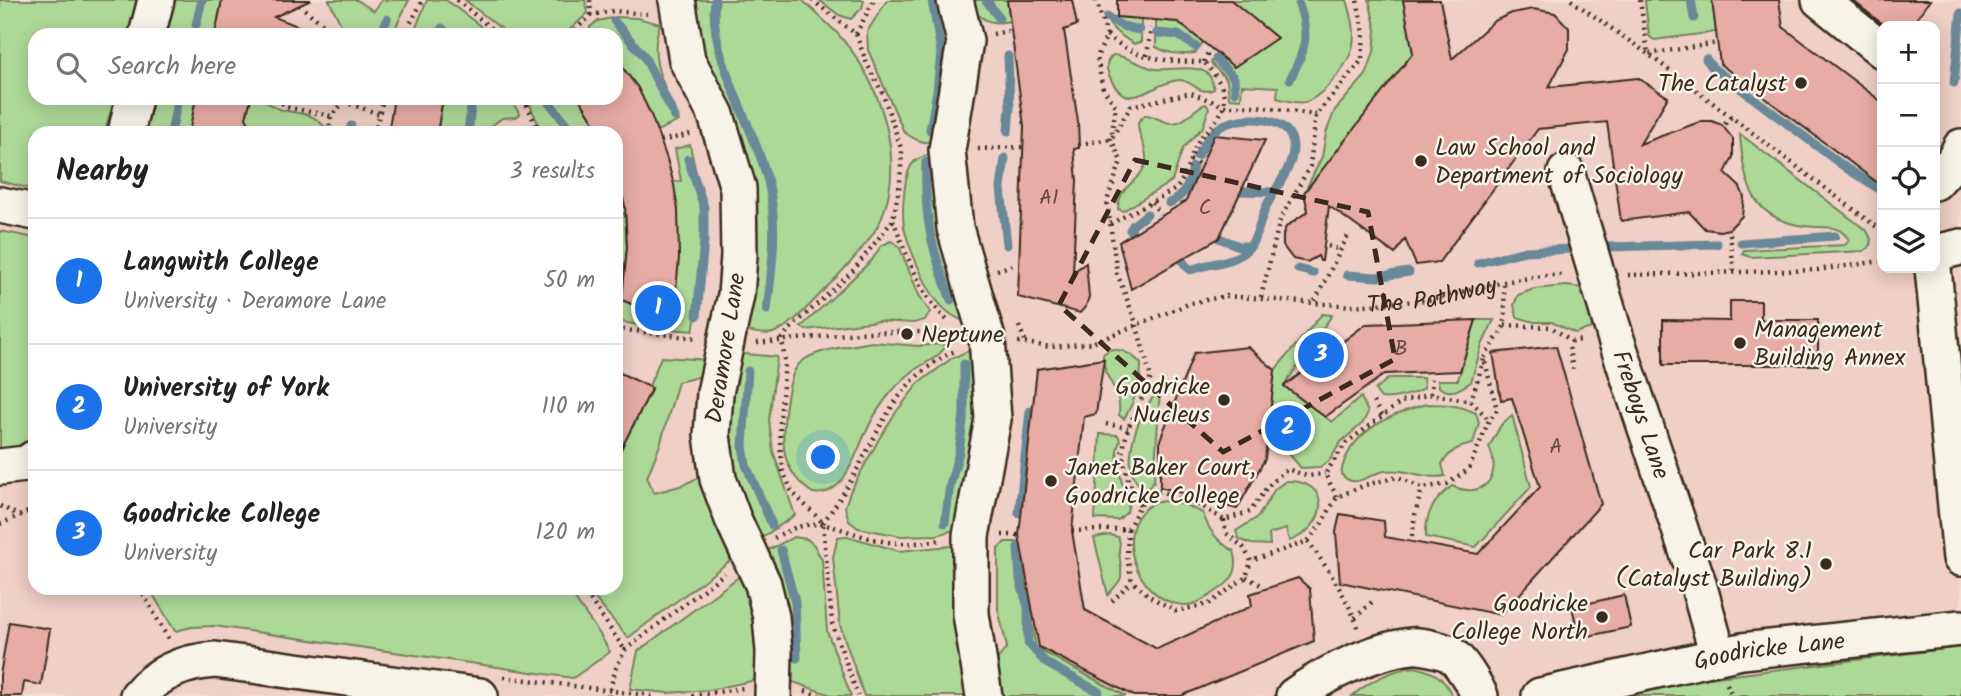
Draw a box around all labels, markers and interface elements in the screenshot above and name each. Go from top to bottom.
map controls [1877,21,1940,273]
button: + [1877,21,1940,84]
search box [28,28,623,105]
text: Search here [108,46,236,88]
icon: search [52,48,90,86]
place label: The Catalyst [1658,65,1788,104]
marker: The Catalyst [1793,75,1809,91]
button: − [1877,84,1940,147]
place label: Law School and Department of Sociology [1435,129,1683,196]
button: locate [1877,147,1940,210]
text: Nearby [56,148,148,196]
marker: Law School and Department of Sociology [1413,153,1429,169]
text: 3 results [509,154,595,190]
house number: A1 [1039,182,1059,215]
house number: C [1199,192,1211,225]
button: layers [1877,210,1940,273]
text: Langwith College [123,242,319,284]
text: 1 [76,263,82,299]
text: 50 m [544,263,595,299]
street label: The Pathway [1365,266,1502,326]
street label: Deramore Lane [695,270,758,426]
pin: 1 [635,282,681,334]
text: University · Deramore Lane [123,284,386,320]
place label: Management Building Annex [1754,311,1906,378]
place label: Neptune [921,316,1004,355]
marker: Neptune [899,326,915,342]
pin: 3 [1298,329,1344,381]
house number: B [1394,333,1408,366]
marker: Management Building Annex [1732,335,1748,351]
street label: Freboys Lane [1600,345,1680,485]
text: University of York [123,368,329,410]
place label: Goodricke Nucleus [1115,368,1210,435]
text: 2 [72,389,86,425]
text: 110 m [542,389,595,425]
marker: Goodricke Nucleus [1216,392,1232,408]
pin: 2 [1265,402,1311,454]
text: University [123,410,217,446]
house number: A [1550,431,1562,464]
your location [806,440,840,474]
place label: Janet Baker Court, Goodricke College [1065,449,1256,516]
marker: Janet Baker Court, Goodricke College [1043,473,1059,489]
text: Goodricke College [123,494,320,536]
text: 3 [73,515,85,551]
text: 120 m [535,515,595,551]
place label: Car Park 8.1 (Catalyst Building) [1616,532,1812,599]
text: University [123,536,217,572]
marker: Car Park 8.1 (Catalyst Building) [1818,556,1834,572]
place label: Goodricke College North [1451,585,1588,652]
marker: Goodricke College North [1594,609,1610,625]
street label: Goodricke Lane [1690,622,1847,682]

